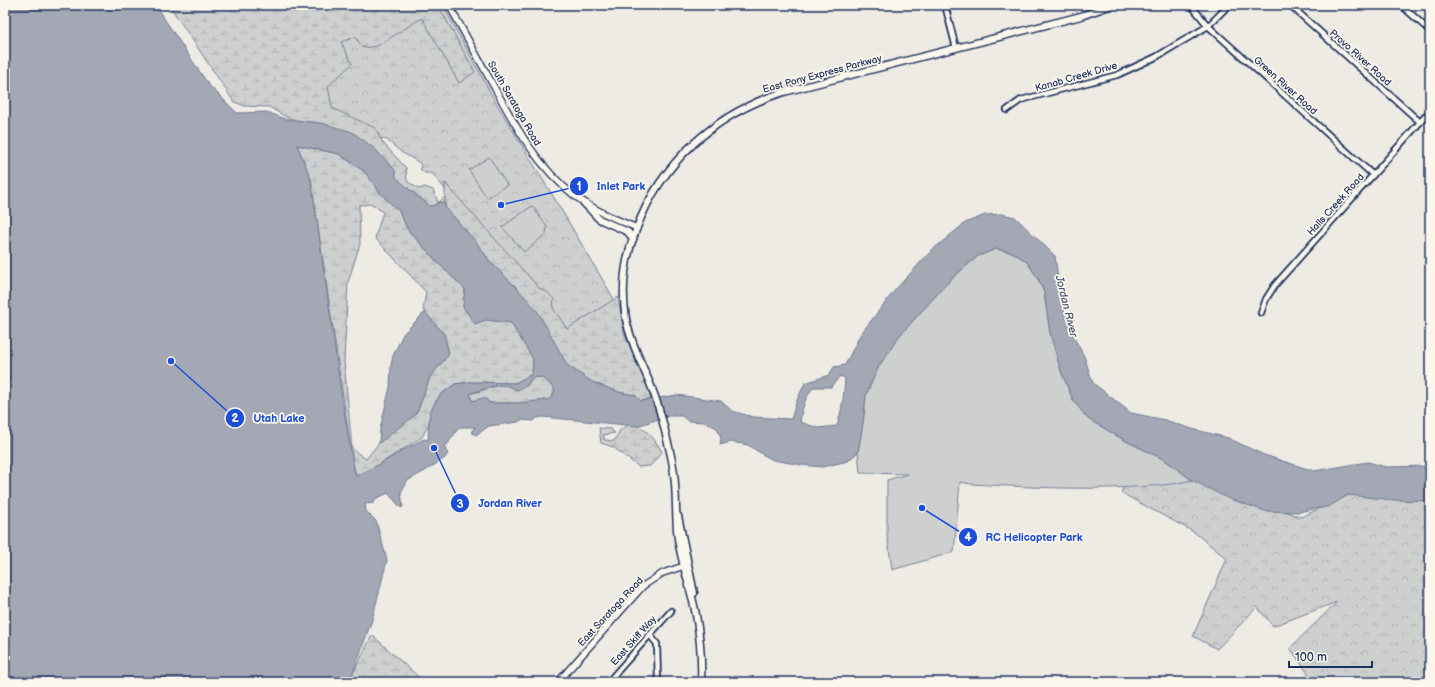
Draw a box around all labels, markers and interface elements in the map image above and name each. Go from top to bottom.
street label: Provo River Road [1327,27,1394,89]
street label: East Pony Express Parkway [761,52,884,96]
street label: Green River Road [1251,54,1320,118]
street label: South Saratoga Road [485,59,543,148]
street label: Kanab Creek Drive [1034,59,1119,94]
street label: Halls Creek Road [1305,171,1367,238]
callout: Inlet Park [569,174,654,197]
text: 1 [576,179,582,194]
text: Inlet Park [597,180,645,193]
water label: Jordan River [1052,273,1081,339]
callout: Utah Lake [225,407,312,430]
text: 2 [231,411,239,426]
text: Utah Lake [254,412,304,425]
callout: Jordan River [450,492,550,515]
text: 3 [456,497,464,512]
text: Jordan River [478,497,542,510]
callout: RC Helicopter Park [958,525,1091,548]
text: 4 [964,530,972,545]
text: RC Helicopter Park [986,531,1083,544]
street label: East Saratoga Road [576,574,646,649]
street label: East Skiff Way [608,613,659,668]
scale bar [1289,643,1372,669]
text: 100 m [1295,650,1327,665]

